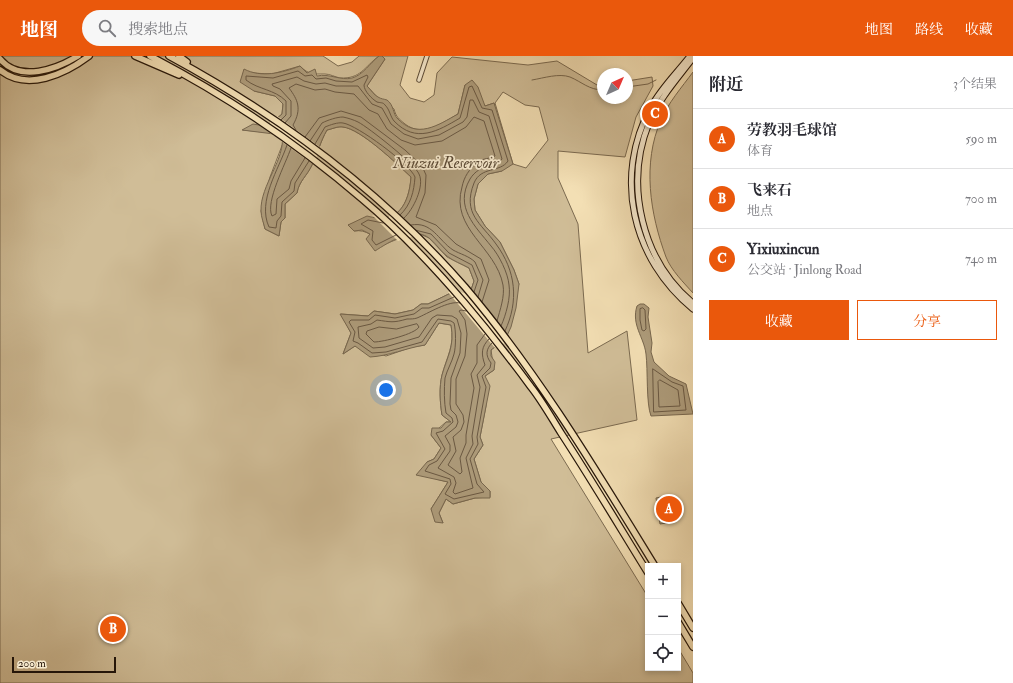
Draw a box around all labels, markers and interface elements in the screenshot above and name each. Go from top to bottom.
search box [82,10,362,46]
icon: search [96,17,118,39]
text: 地图 [20,18,58,42]
text: 搜索地点 [128,20,188,39]
text: 地图 [865,21,893,38]
text: 路线 [915,21,943,38]
text: 收藏 [965,21,993,38]
north arrow [597,68,633,104]
text: 附近 [709,74,743,95]
text: 3个结果 [953,76,997,92]
pin: C [642,99,668,129]
text: 劳教羽毛球馆 [747,121,837,140]
text: A [718,131,726,147]
text: 590 m [965,131,997,147]
text: 体育 [747,143,773,159]
water label: Niuzui Reservoir [392,153,500,173]
text: 飞来石 [747,181,792,200]
text: B [718,191,726,207]
text: 700 m [965,191,997,207]
text: 地点 [747,203,773,219]
text: Yixiuxincun [747,240,819,259]
text: C [717,251,727,267]
text: 740 m [965,251,997,267]
text: 公交站 · Jinlong Road [747,262,862,278]
button: 收藏 [709,300,849,340]
button: 分享 [857,300,997,340]
your location [376,380,396,400]
pin: A [656,494,682,524]
map controls [645,563,681,671]
button: + [645,563,681,599]
button: − [645,599,681,635]
pin: B [100,614,126,644]
button: locate [645,635,681,671]
scale bar [12,655,116,674]
text: 200 m [18,657,46,670]

